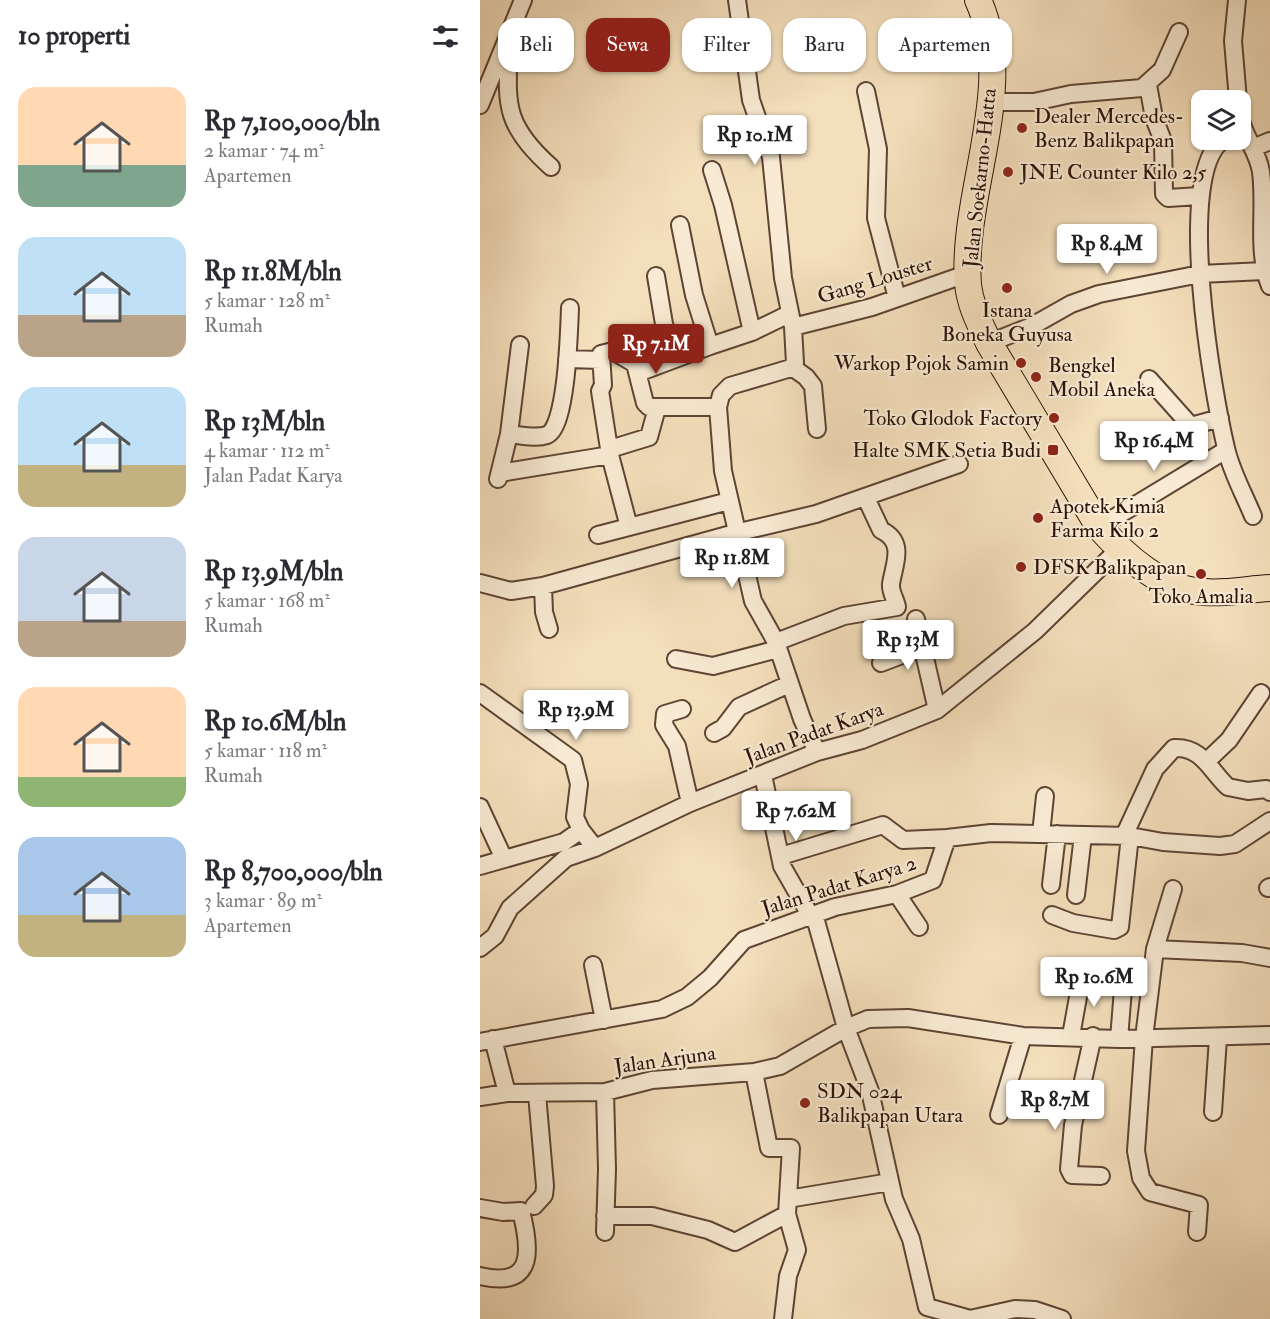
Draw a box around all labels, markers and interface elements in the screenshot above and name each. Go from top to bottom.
chip: Beli [498,18,574,72]
chip: Sewa [586,18,670,72]
chip: Filter [682,18,771,72]
chip: Baru [783,18,866,72]
chip: Apartemen [878,18,1012,72]
text: 10 properti [18,20,130,52]
icon: filters [429,20,462,53]
street label: Jalan Soekarno-Hatta [957,86,1003,270]
map controls [1191,90,1251,150]
button: layers [1191,90,1251,150]
place label: Dealer Mercedes- Benz Balikpapan [1034,103,1184,154]
text: Rp 7,100,000/bln [204,106,380,138]
icon: home [66,111,138,183]
pin: Rp 10.1M [693,115,817,166]
marker: Dealer Mercedes- Benz Balikpapan [1015,121,1029,135]
text: Rp 10.1M [717,122,793,147]
text: 2 kamar · 74 m² [204,138,324,163]
place label: JNE Counter Kilo 2,5 [1019,159,1207,186]
text: Apartemen [204,163,291,188]
marker: JNE Counter Kilo 2,5 [1001,165,1015,179]
pin: Rp 8.4M [1052,224,1162,275]
text: Rp 8.4M [1071,231,1143,256]
street label: Gang Louster [814,250,936,310]
text: Rp 11.8M/bln [204,256,342,288]
icon: home [66,261,138,333]
marker: Istana Boneka Guyusa [1000,281,1014,295]
text: 5 kamar · 128 m² [204,288,330,313]
place label: Istana Boneka Guyusa [942,297,1073,348]
text: Rumah [204,313,263,338]
pin: Rp 7.1M [601,324,711,375]
text: Rp 7.1M [622,331,690,356]
place label: Warkop Pojok Samin [833,350,1009,377]
place label: Bengkel Mobil Aneka [1048,352,1155,403]
marker: Warkop Pojok Samin [1014,356,1028,370]
marker: Bengkel Mobil Aneka [1029,370,1043,384]
place label: Toko Glodok Factory [863,405,1043,432]
text: Rp 13M/bln [204,406,325,438]
icon: home [66,411,138,483]
marker: Toko Glodok Factory [1047,411,1061,425]
pin: Rp 16.4M [1092,421,1216,472]
text: Rp 16.4M [1114,428,1194,453]
place label: Halte SMK Setia Budi [852,437,1041,464]
text: 4 kamar · 112 m² [204,438,330,463]
marker: Halte SMK Setia Budi [1046,443,1060,457]
text: Jalan Padat Karya [204,463,343,488]
place label: Apotek Kimia Farma Kilo 2 [1049,493,1165,544]
marker: Apotek Kimia Farma Kilo 2 [1031,511,1045,525]
pin: Rp 11.8M [670,538,794,589]
text: Rp 11.8M [694,545,770,570]
place label: DFSK Balikpapan [1033,554,1187,581]
text: Rp 13.9M/bln [204,556,343,588]
marker: DFSK Balikpapan [1014,560,1028,574]
icon: home [66,561,138,633]
marker: Toko Amalia [1194,567,1208,581]
place label: Toko Amalia [1149,583,1254,610]
text: 5 kamar · 168 m² [204,588,330,613]
text: Rumah [204,613,263,638]
pin: Rp 13M [859,620,957,671]
text: Rp 13M [877,627,939,652]
pin: Rp 13.9M [514,690,638,741]
street label: Jalan Padat Karya [740,695,887,771]
text: Rp 13.9M [538,697,614,722]
text: Rp 10.6M/bln [204,706,346,738]
icon: home [66,711,138,783]
text: 5 kamar · 118 m² [204,738,327,763]
text: Rumah [204,763,263,788]
pin: Rp 7.62M [734,791,858,842]
text: Rp 7.62M [756,798,836,823]
street label: Jalan Padat Karya 2 [757,850,920,923]
text: Rp 8,700,000/bln [204,856,383,888]
icon: home [66,861,138,933]
text: 3 kamar · 89 m² [204,888,322,913]
text: Apartemen [204,913,291,938]
pin: Rp 10.6M [1032,957,1156,1008]
text: Rp 10.6M [1054,964,1134,989]
street label: Jalan Arjuna [611,1039,718,1081]
place label: SDN 024 Balikpapan Utara [817,1078,963,1129]
pin: Rp 8.7M [1000,1080,1110,1131]
text: Rp 8.7M [1020,1087,1090,1112]
marker: SDN 024 Balikpapan Utara [798,1096,812,1110]

